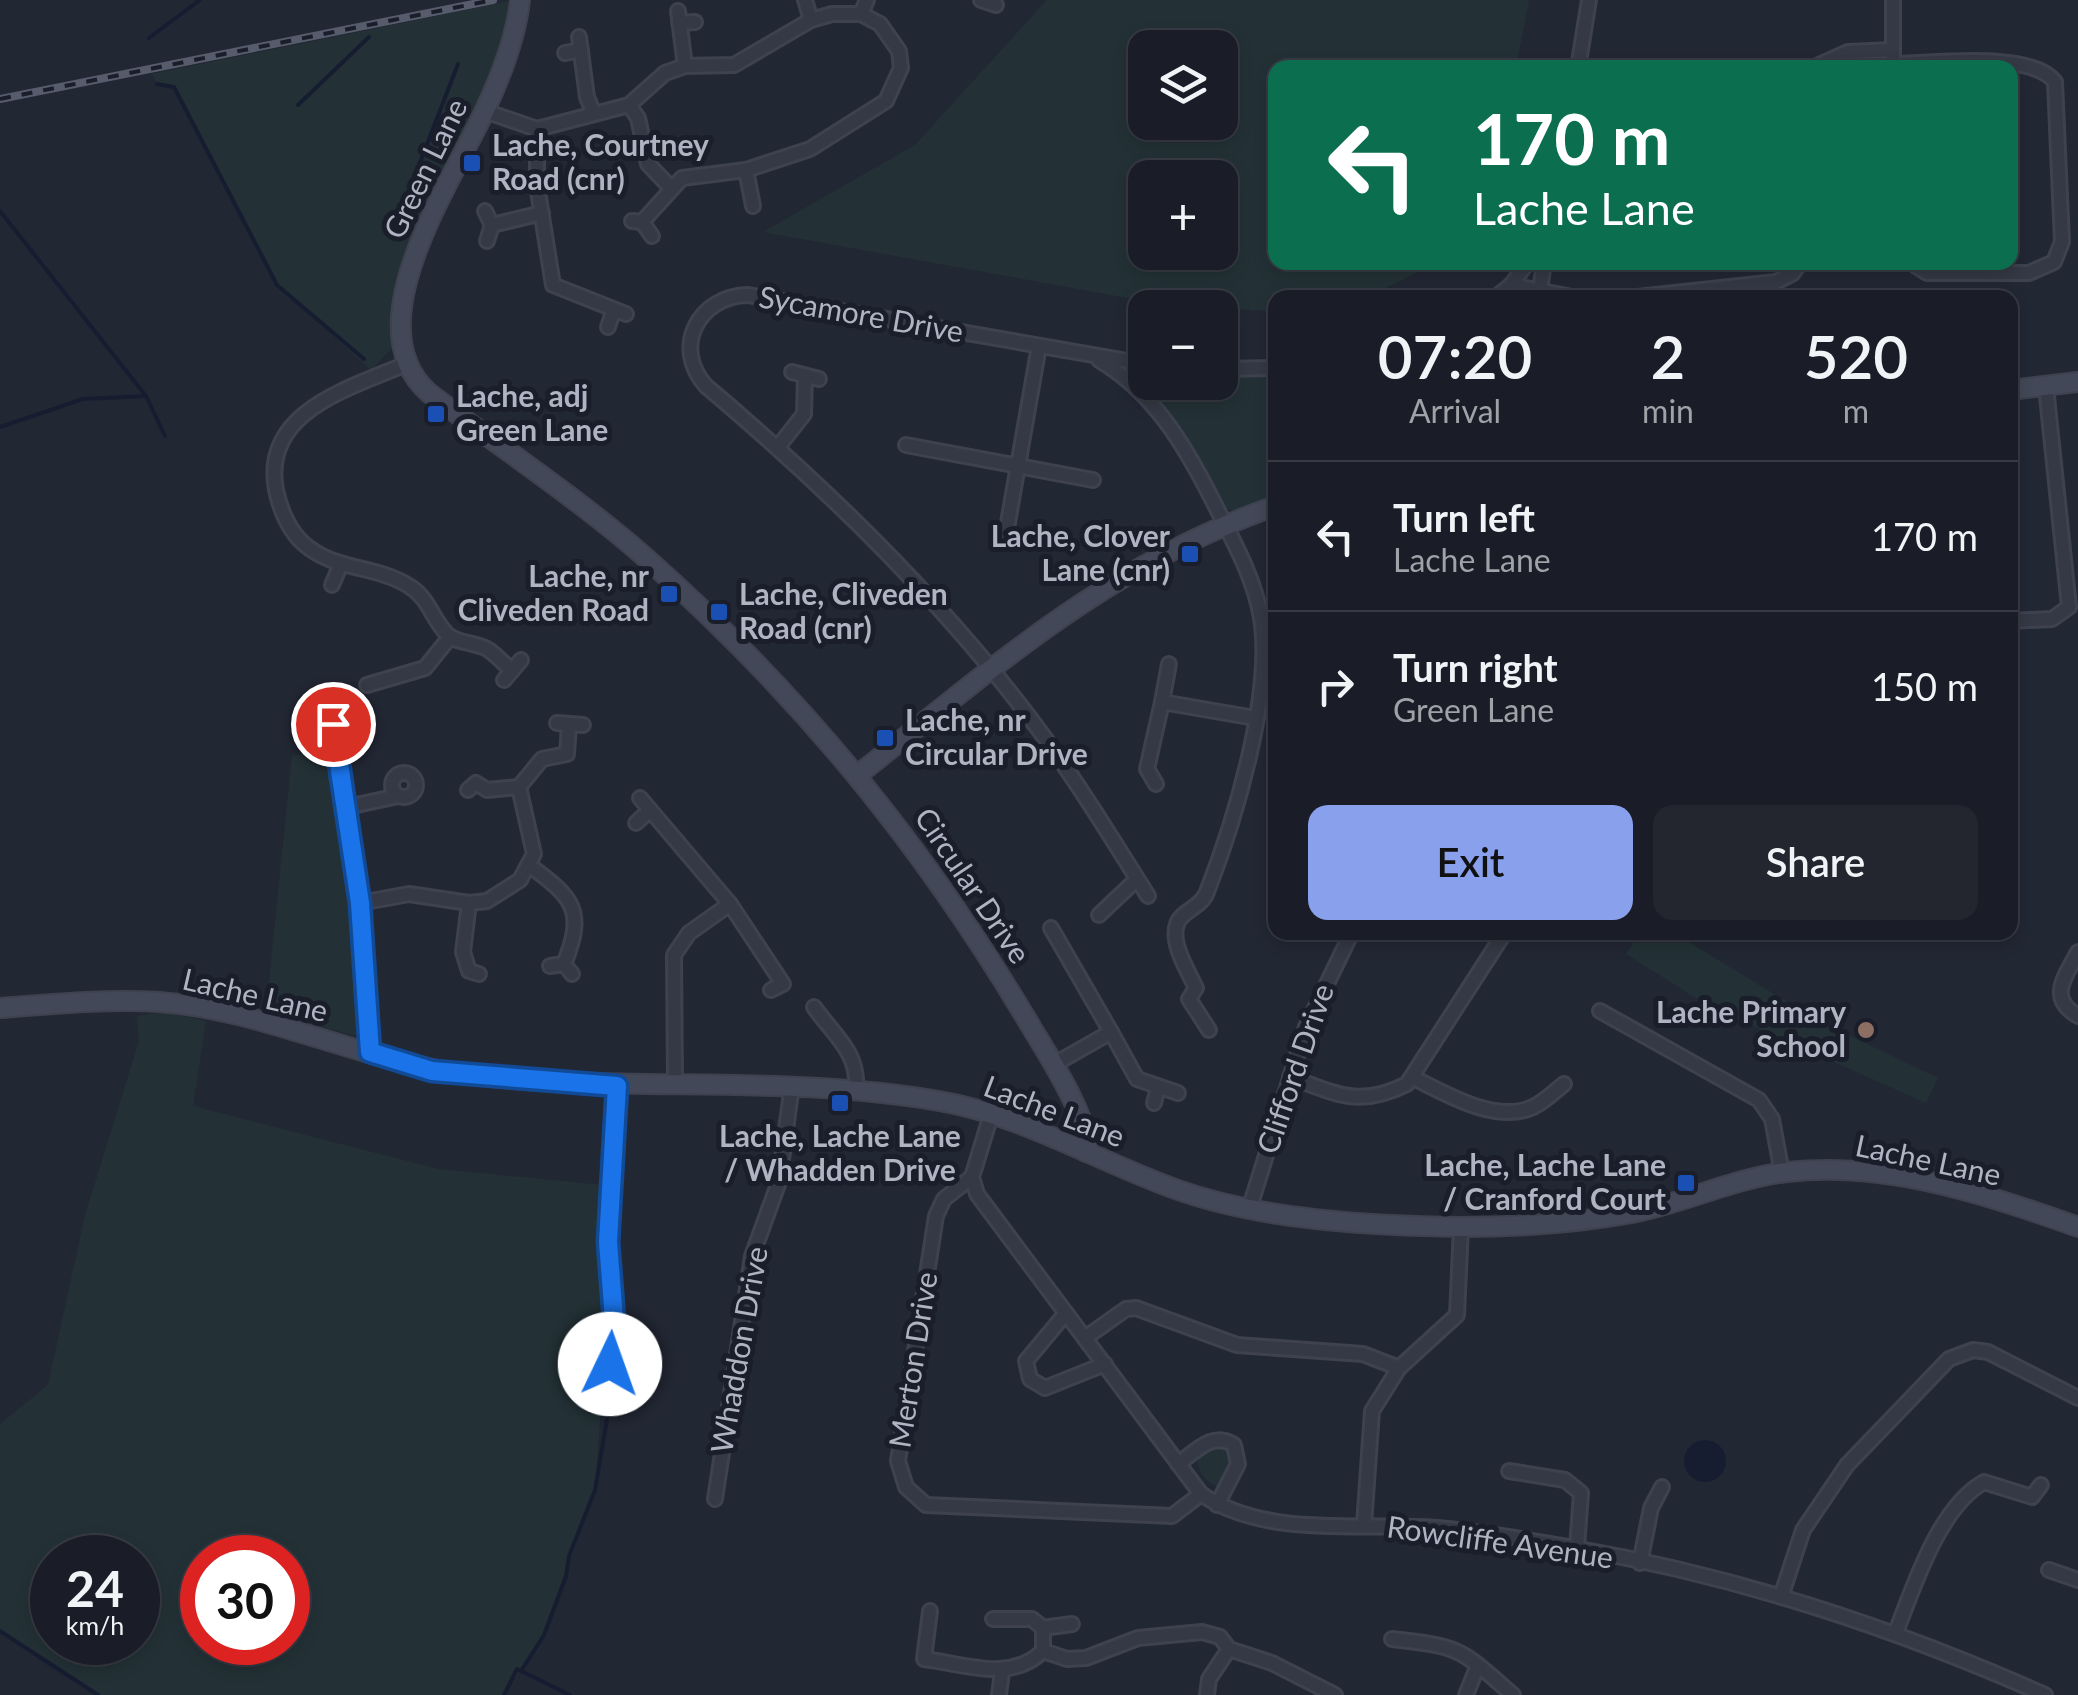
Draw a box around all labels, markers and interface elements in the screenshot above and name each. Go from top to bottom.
map controls [1128,30,1238,400]
button: layers [1128,30,1238,140]
street label: Green Lane [375,92,473,244]
text: 170 m [1473,96,1670,180]
icon: left [1308,100,1438,230]
place label: Lache, Courtney Road (cnr) [492,126,709,196]
marker: Lache, Courtney Road (cnr) [461,152,483,174]
button: + [1128,160,1238,270]
text: Lache Lane [1473,181,1695,235]
street label: Sycamore Drive [756,277,966,349]
button: − [1128,290,1238,400]
text: 07:20 [1378,320,1532,392]
text: 2 [1651,320,1685,392]
text: 520 [1804,320,1908,392]
place label: Lache, adj Green Lane [456,377,608,447]
text: Arrival [1409,391,1501,430]
text: min [1642,391,1694,430]
text: m [1843,391,1869,430]
marker: Lache, adj Green Lane [425,403,447,425]
text: Turn left [1393,494,1535,540]
icon: left [1308,509,1363,564]
text: 170 m [1871,513,1978,559]
place label: Lache, Clover Lane (cnr) [991,517,1171,587]
text: Lache Lane [1393,540,1551,579]
marker: Lache, Clover Lane (cnr) [1179,543,1201,565]
place label: Lache, nr Cliveden Road [458,557,650,627]
place label: Lache, Cliveden Road (cnr) [739,575,948,645]
marker: Lache, nr Cliveden Road [658,583,680,605]
marker: Lache, Cliveden Road (cnr) [708,601,730,623]
text: Turn right [1393,644,1558,690]
icon: right [1308,659,1363,714]
text: 150 m [1871,663,1978,709]
pin [291,682,376,767]
text: Green Lane [1393,690,1554,729]
icon: arrive [306,697,361,752]
place label: Lache, nr Circular Drive [905,701,1088,771]
marker: Lache, nr Circular Drive [874,727,896,749]
street label: Circular Drive [908,800,1039,970]
button: Exit [1308,805,1633,920]
button: Share [1653,805,1978,920]
street label: Lache Lane [179,960,332,1028]
street label: Clifford Drive [1248,979,1340,1158]
place label: Lache Primary School [1656,993,1846,1063]
marker: Lache Primary School [1855,1019,1877,1041]
street label: Lache Lane [979,1067,1130,1153]
marker: Lache, Lache Lane / Whadden Drive [829,1092,851,1114]
place label: Lache, Lache Lane / Whadden Drive [719,1117,961,1187]
street label: Lache Lane [1852,1126,2004,1192]
place label: Lache, Lache Lane / Cranford Court [1424,1146,1666,1216]
marker: Lache, Lache Lane / Cranford Court [1675,1172,1697,1194]
street label: Whaddon Drive [702,1244,774,1456]
street label: Merton Drive [880,1269,944,1450]
position arrow [558,1312,662,1416]
street label: Rowcliffe Avenue [1385,1507,1616,1575]
speed limit sign: 30 [180,1535,310,1665]
text: 24 [66,1558,124,1618]
text: km/h [66,1610,124,1640]

